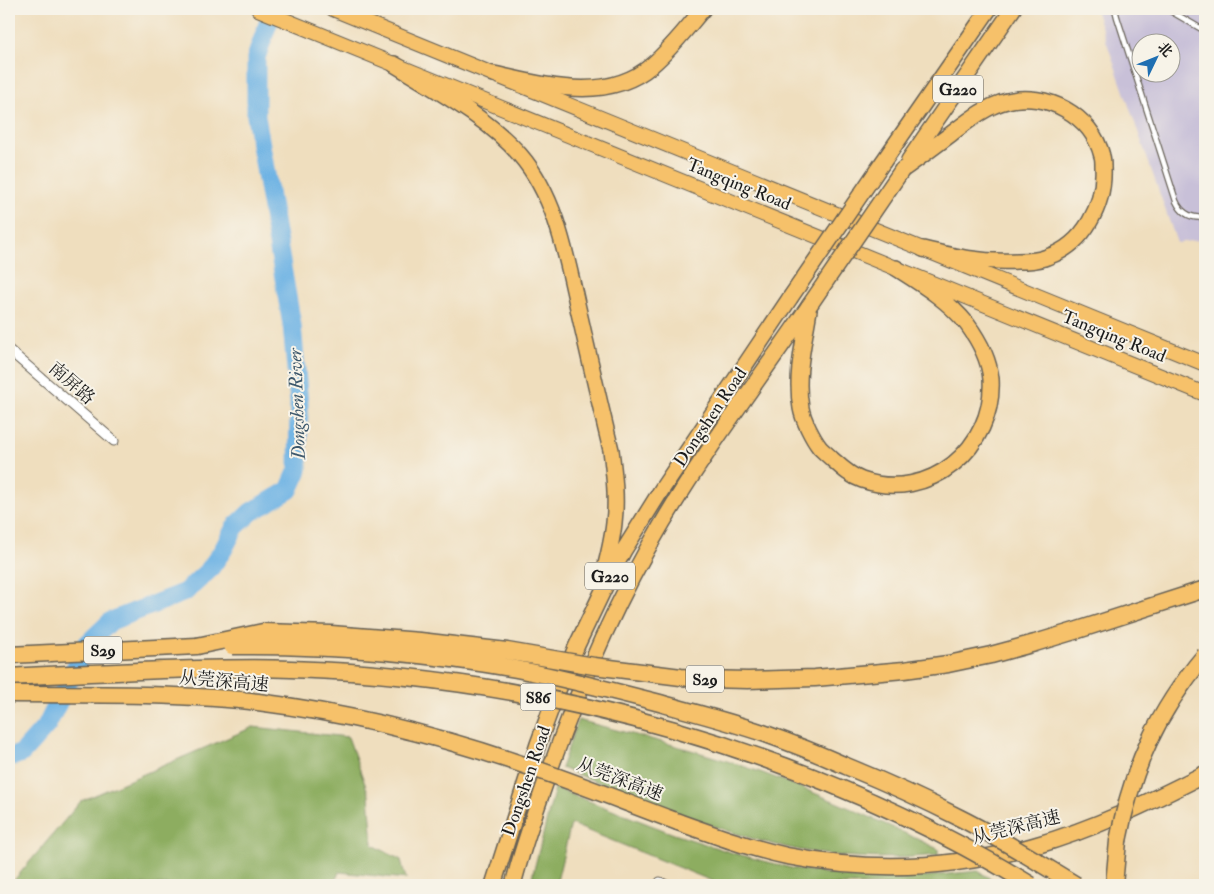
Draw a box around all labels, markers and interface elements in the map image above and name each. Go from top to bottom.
north arrow [1132,32,1182,82]
text: 北 [1154,39,1176,60]
road number: G220 [933,76,983,102]
street label: Tangqing Road [683,153,795,216]
street label: Tangqing Road [1058,305,1170,368]
water label: Dongshen River [283,347,311,461]
street label: 南屏路 [44,357,100,410]
street label: Dongshen Road [669,363,752,471]
road number: G220 [585,562,635,590]
road number: S29 [84,636,122,664]
street label: 从莞深高速 [178,666,270,697]
road number: S29 [686,666,724,692]
road number: S86 [520,684,556,710]
street label: Dongshen Road [497,723,556,839]
street label: 从莞深高速 [574,753,666,806]
street label: 从莞深高速 [970,805,1063,850]

